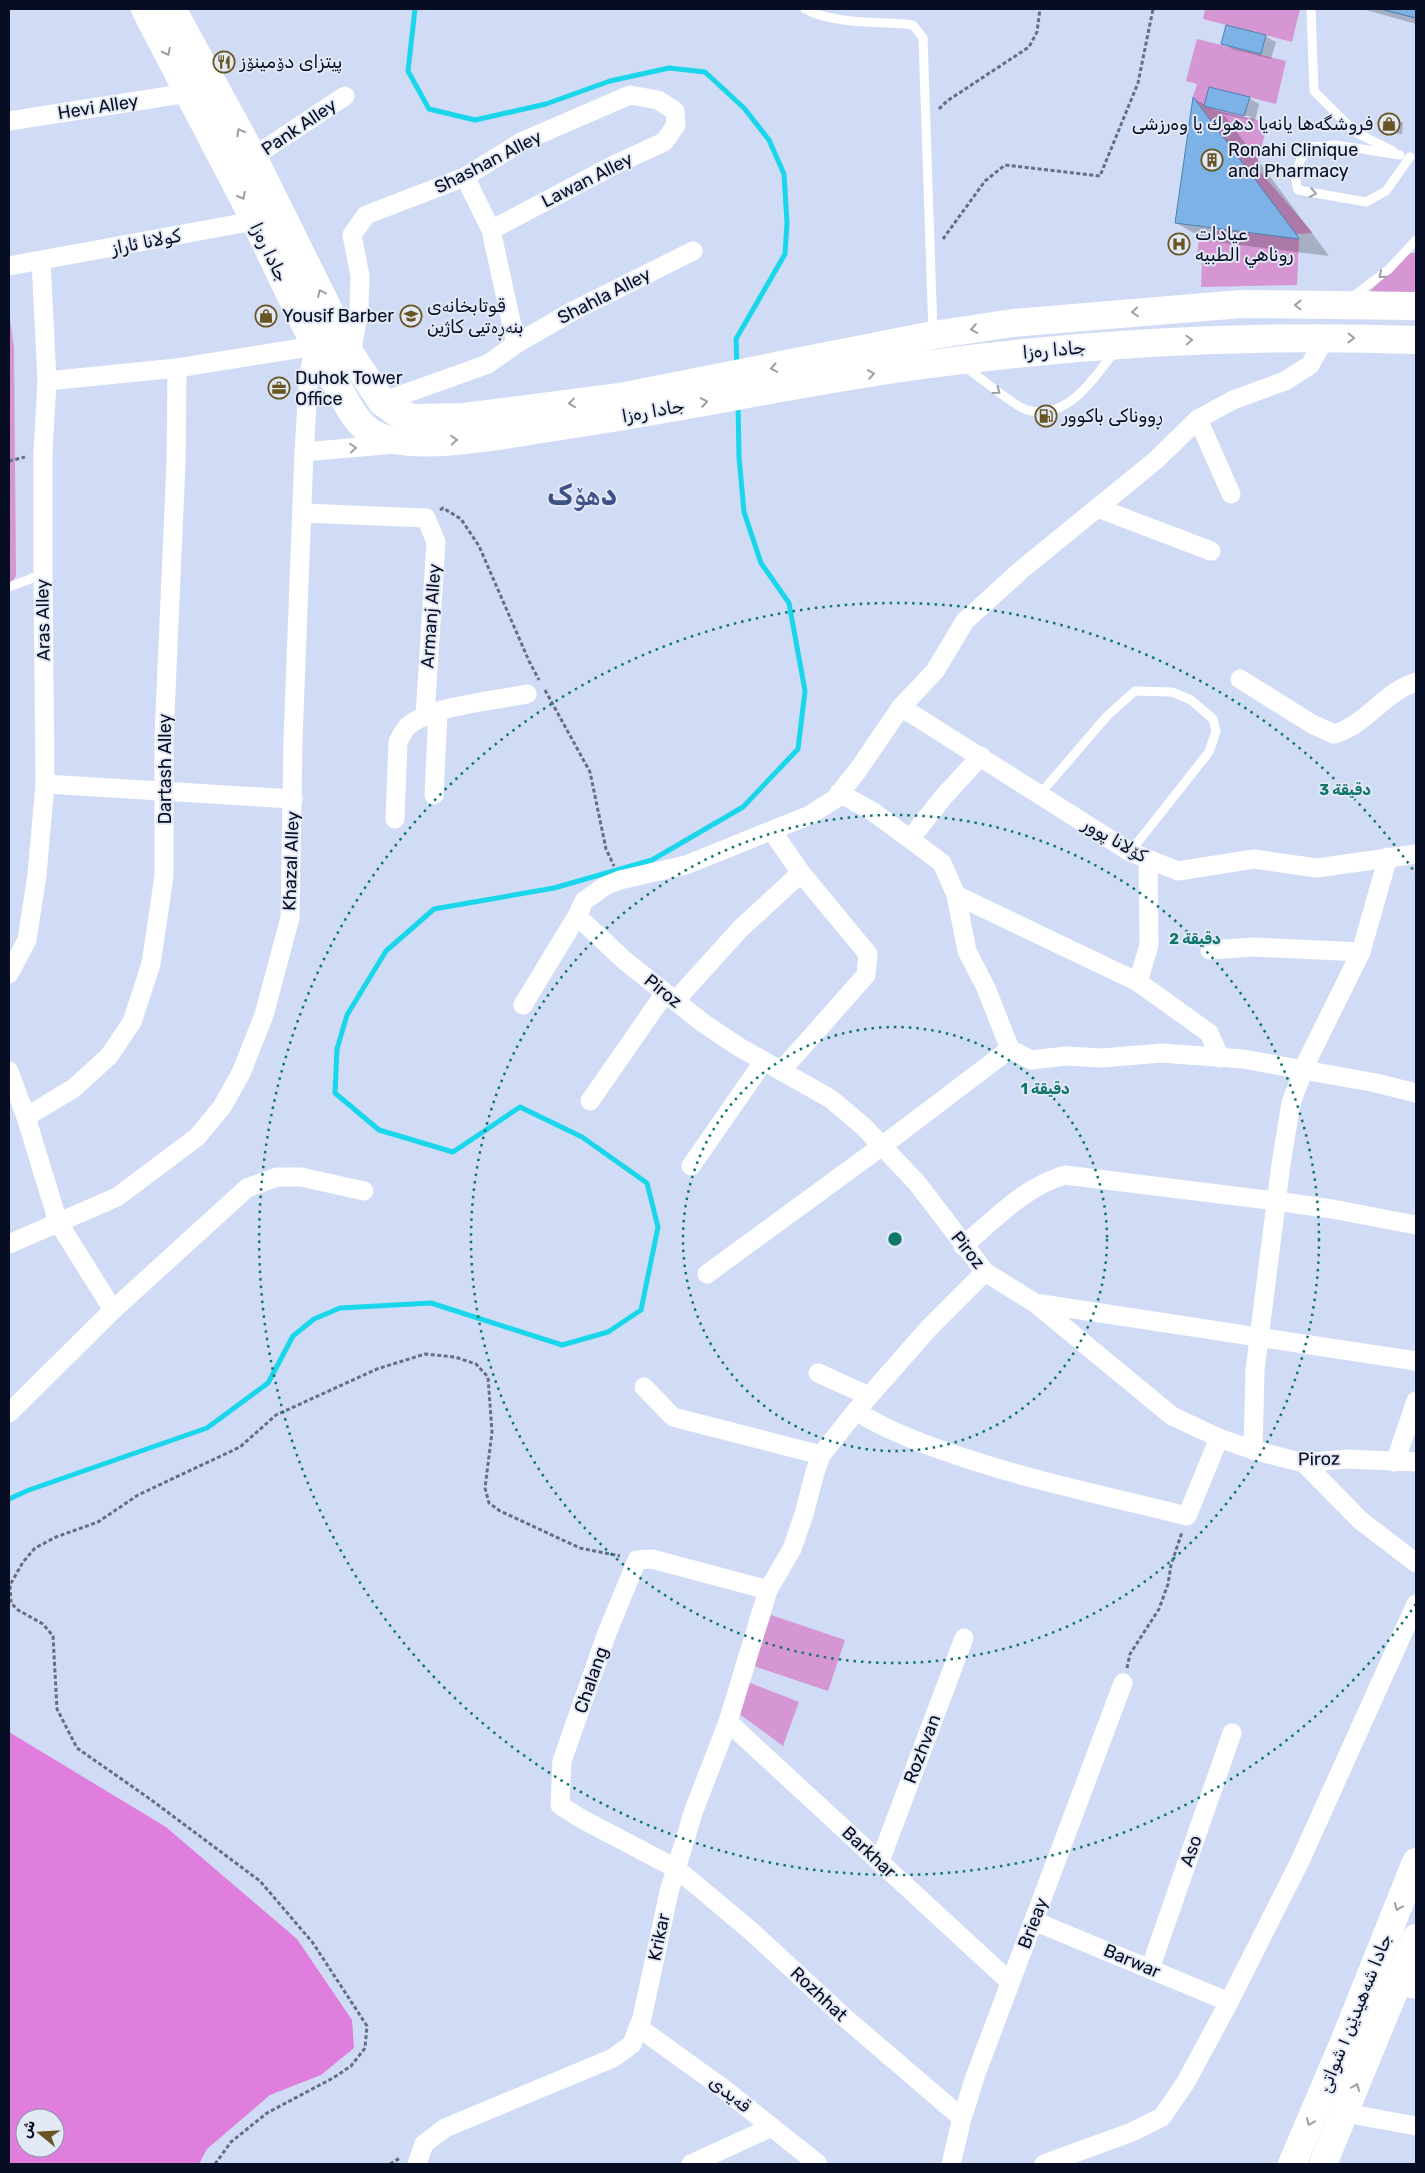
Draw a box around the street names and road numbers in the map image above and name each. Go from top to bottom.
street label: Hevi Alley [56,90,140,124]
street label: Pank Alley [257,94,341,160]
street label: Shashan Alley [431,126,545,198]
street label: Lawan Alley [538,148,636,212]
street label: جادا ره‌زا [245,219,293,285]
street label: کولانا ئاراز [108,224,183,260]
street label: Shahla Alley [554,263,654,329]
street label: جادا ره‌زا [1022,336,1086,364]
street label: جادا ره‌زا [620,395,686,427]
street label: Armanj Alley [416,563,446,669]
street label: Aras Alley [31,579,55,661]
street label: Dartash Alley [154,714,176,824]
street label: Khazal Alley [278,811,304,911]
street label: کۆلانا پوور [1078,812,1151,868]
street label: Piroz [640,969,686,1013]
street label: Piroz [946,1227,990,1273]
street label: Piroz [1298,1448,1340,1470]
street label: Chalang [569,1644,613,1716]
street label: Rozhvan [899,1711,945,1787]
street label: Barkhar [837,1822,901,1883]
street label: Aso [1175,1832,1207,1870]
street label: Brieay [1013,1894,1053,1952]
street label: Krikar [643,1911,675,1963]
street label: جادا شەهیدێن ١ شواتێ [1313,1931,1397,2095]
street label: Barwar [1100,1939,1164,1983]
street label: Rozhhat [786,1962,852,2026]
street label: قەیدی [705,2071,755,2117]

